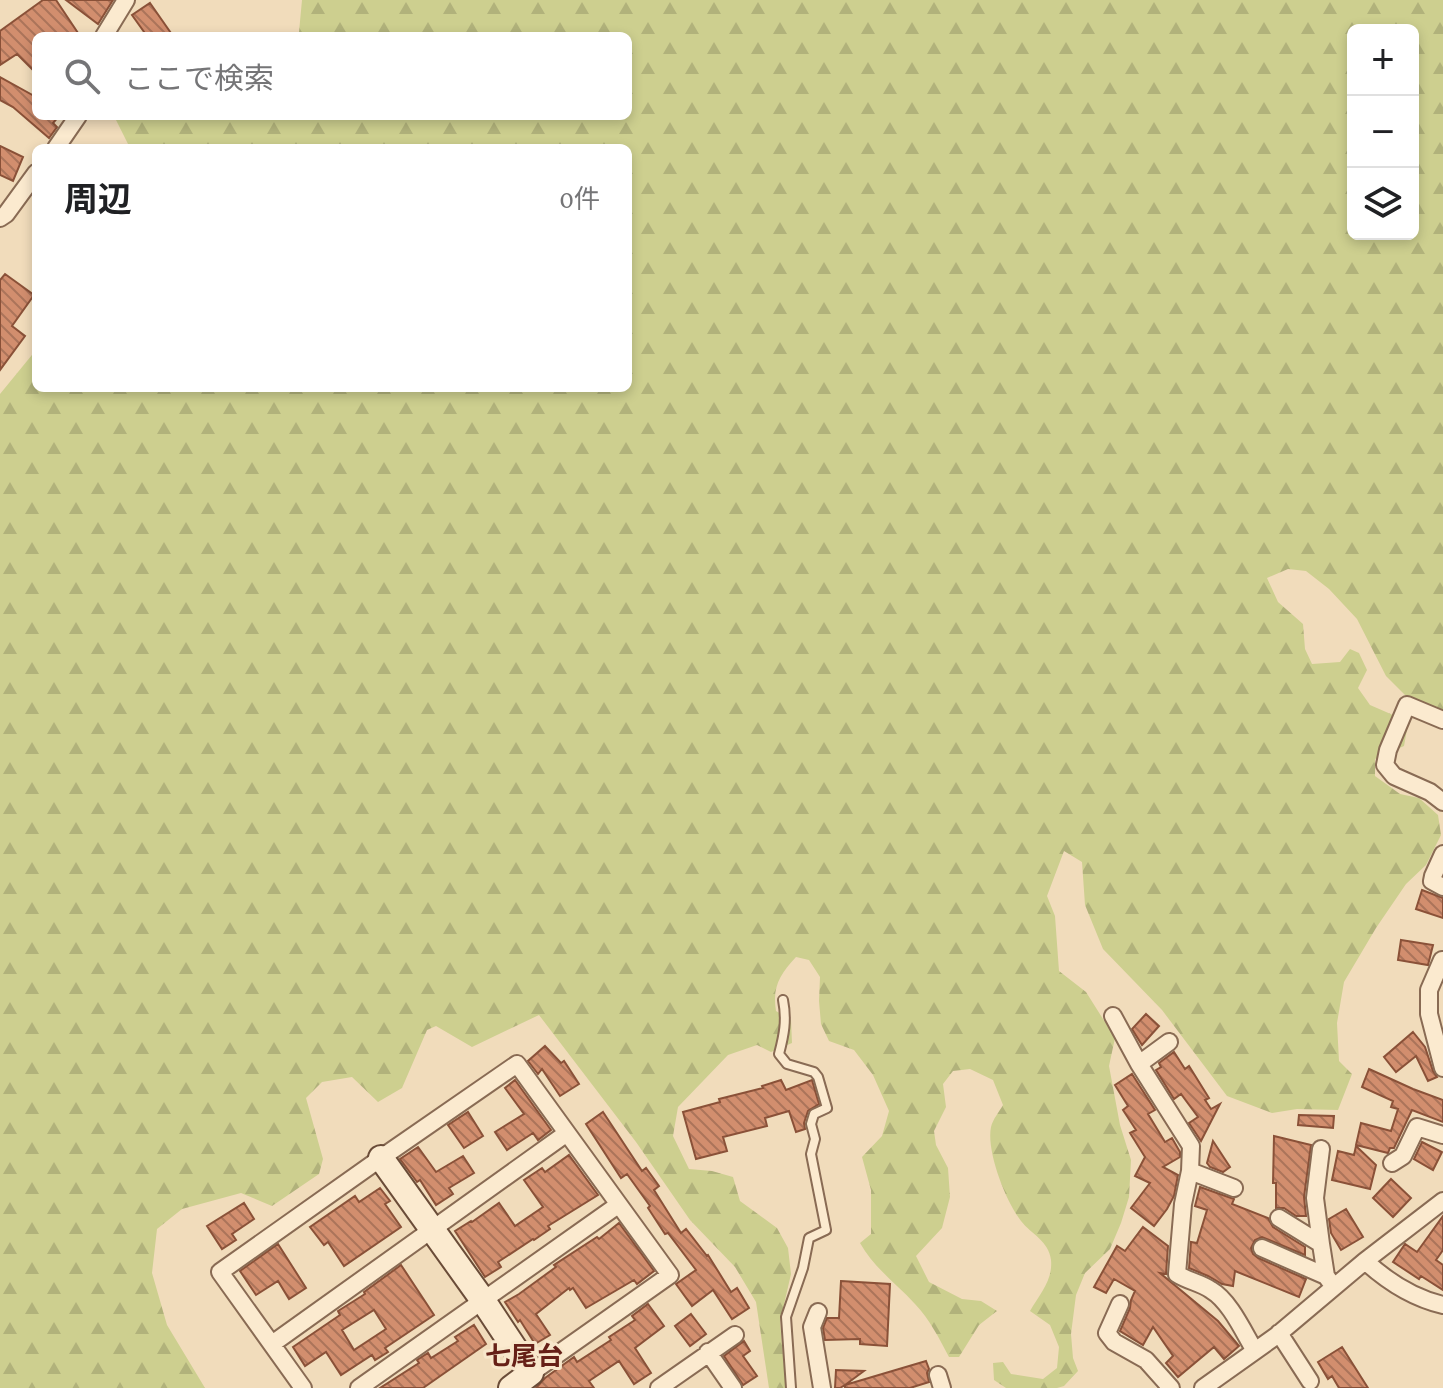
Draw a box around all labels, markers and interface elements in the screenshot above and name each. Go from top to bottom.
map controls [1347,24,1419,240]
button: + [1347,24,1419,96]
search box [32,32,632,120]
icon: search [60,54,104,98]
text: ここで検索 [124,62,274,95]
button: − [1347,96,1419,168]
button: layers [1347,168,1419,240]
text: 周辺 [64,181,132,218]
text: 0件 [559,185,600,214]
district label: 七尾台 [485,1342,563,1371]

